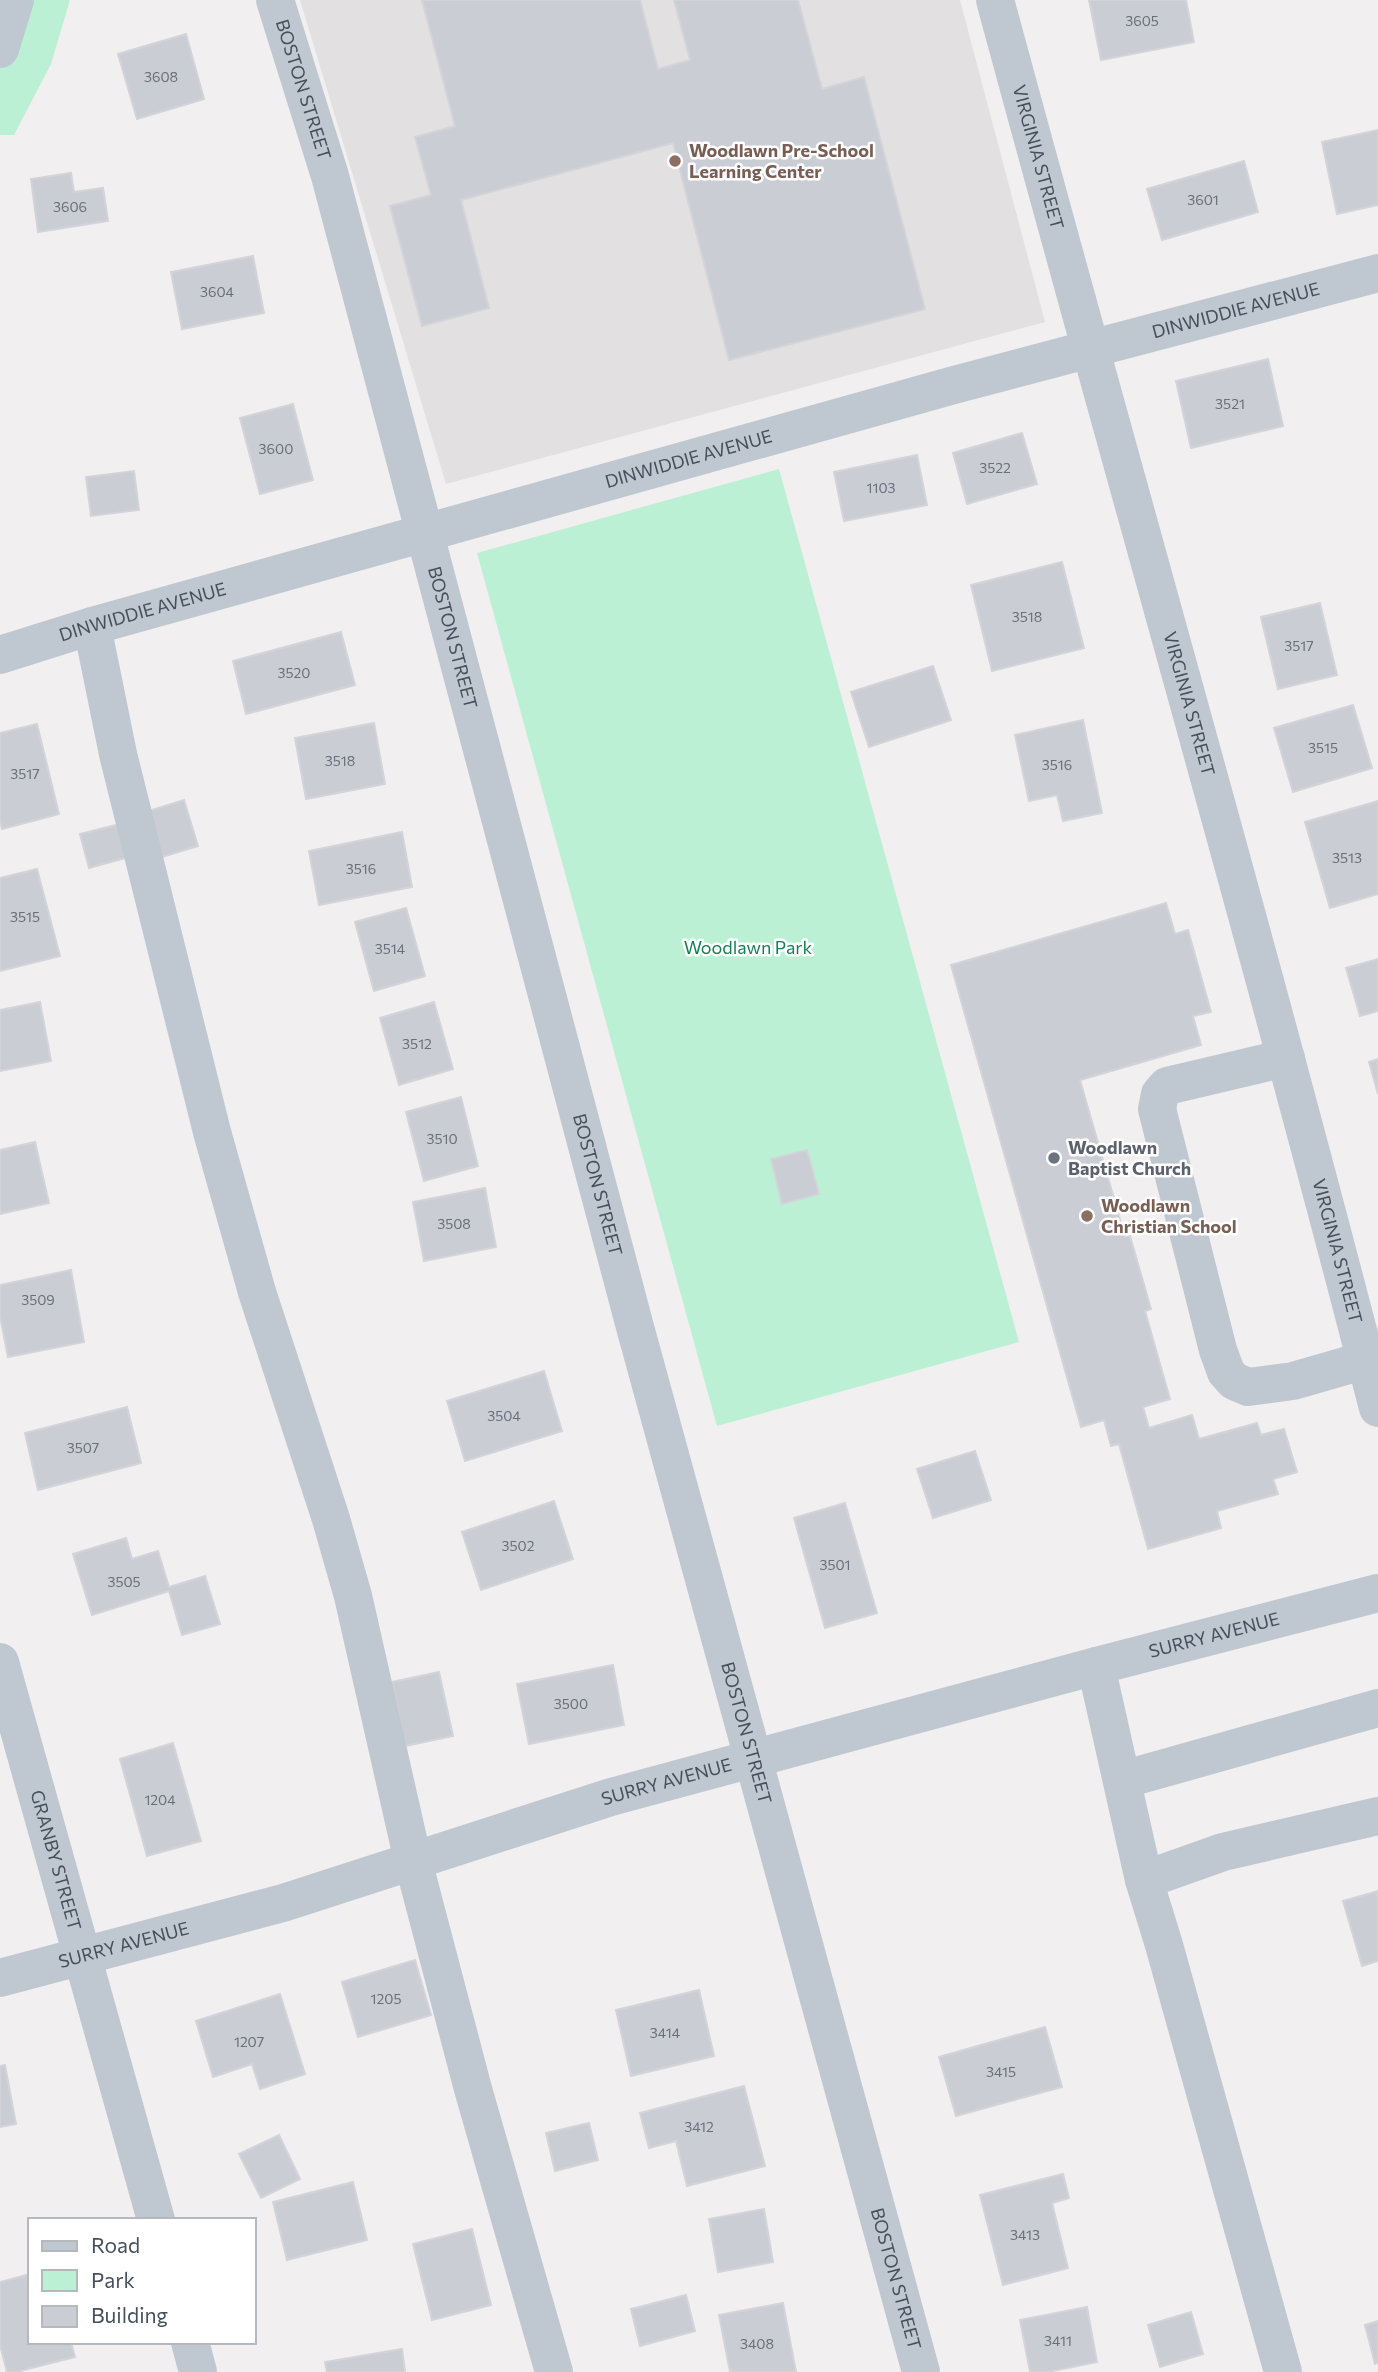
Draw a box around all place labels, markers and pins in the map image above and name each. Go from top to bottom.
place label: Woodlawn Pre-School Learning Center [689,139,874,182]
marker: Woodlawn Pre-School Learning Center [667,153,683,169]
place label: Woodlawn Baptist Church [1068,1136,1191,1179]
marker: Woodlawn Baptist Church [1046,1150,1062,1166]
place label: Woodlawn Christian School [1101,1194,1237,1237]
marker: Woodlawn Christian School [1079,1208,1095,1224]

